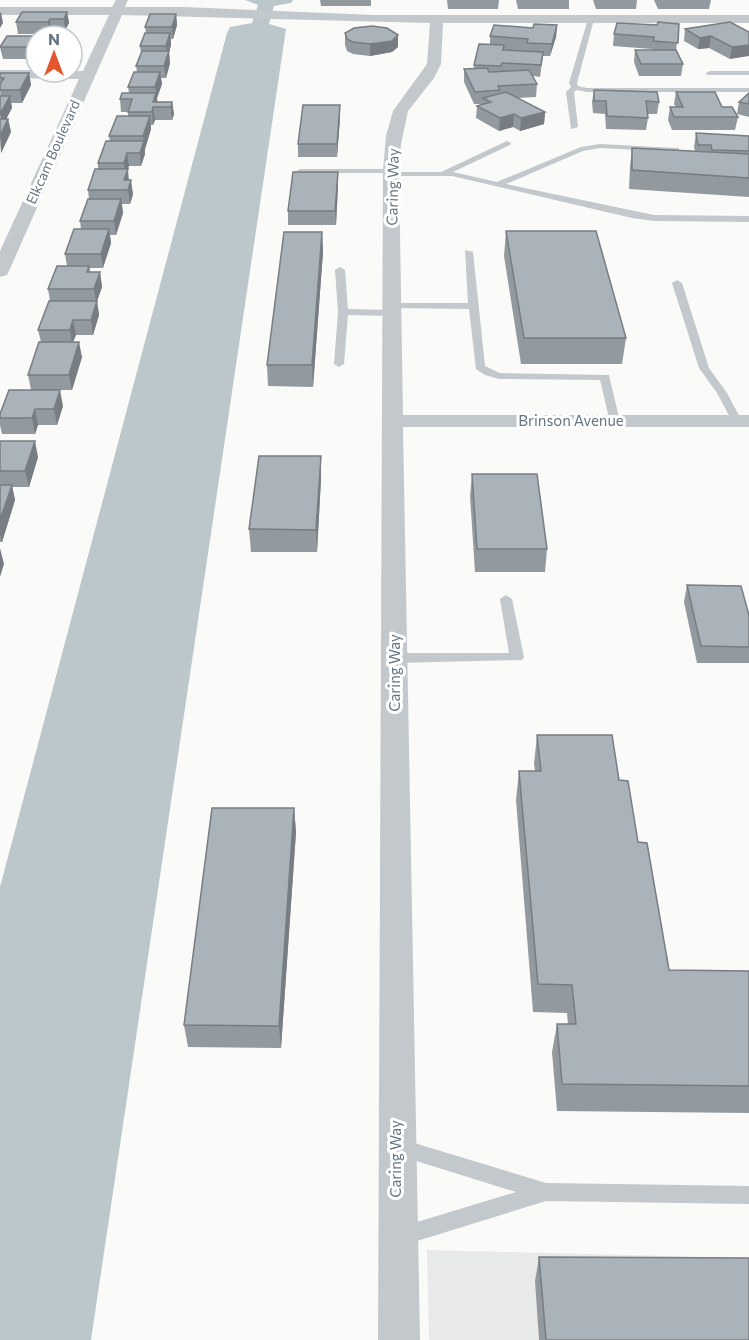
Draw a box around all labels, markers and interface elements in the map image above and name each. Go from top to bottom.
north arrow [24,24,84,84]
text: N [48,29,60,48]
street label: Elkcam Boulevard [22,97,83,206]
street label: Caring Way [382,148,402,226]
street label: Brinson Avenue [518,411,624,429]
street label: Caring Way [385,634,403,712]
street label: Caring Way [386,1120,404,1198]

